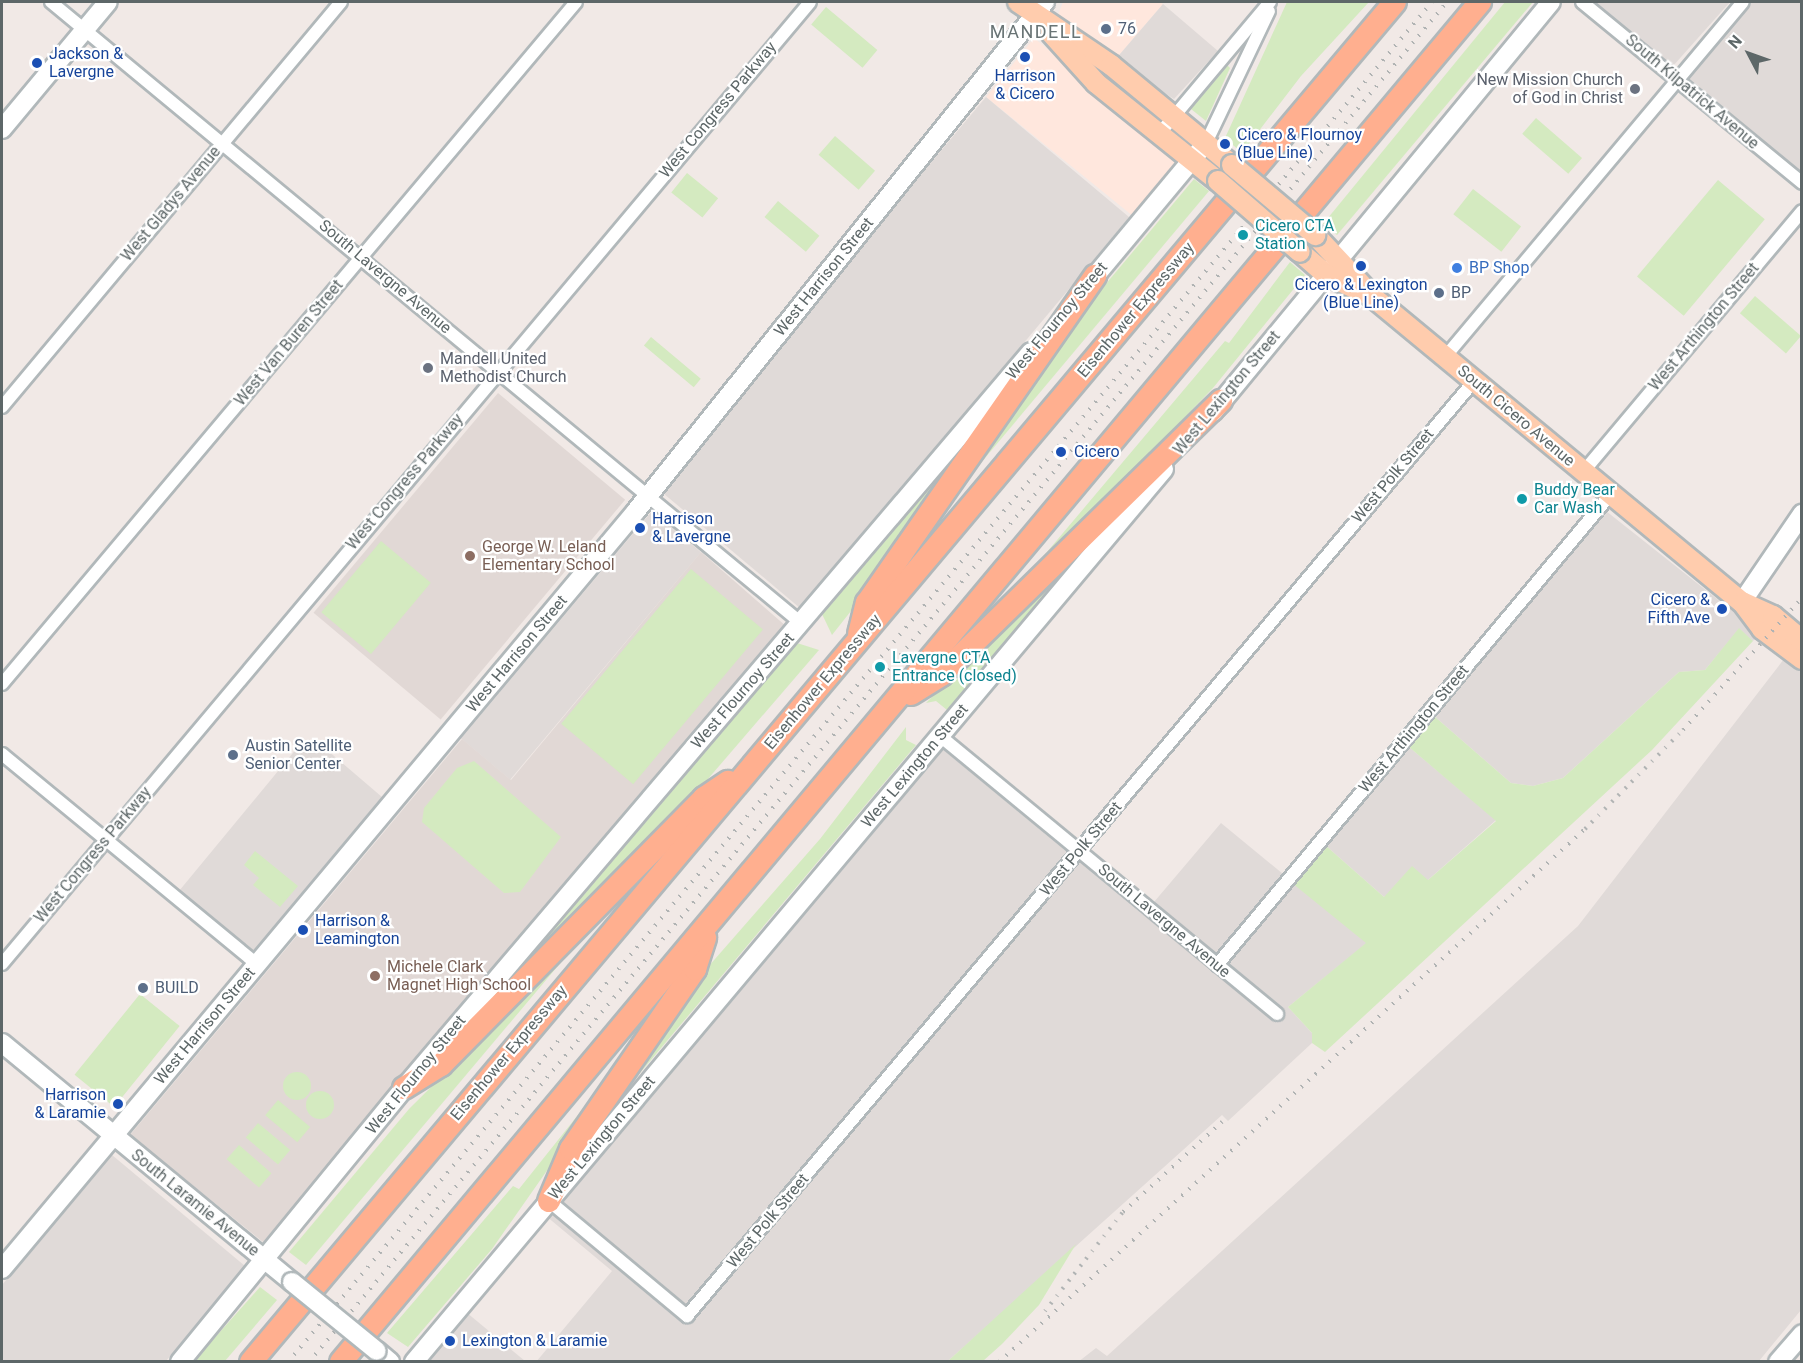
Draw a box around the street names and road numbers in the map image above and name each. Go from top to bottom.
street label: South Kilpatrick Avenue [1621,31,1763,153]
street label: West Congress Parkway [655,38,781,182]
street label: West Gladys Avenue [117,142,225,266]
street label: West Harrison Street [770,214,878,340]
street label: South Lavergne Avenue [315,216,455,338]
street label: Eisenhower Expressway [1074,238,1198,382]
street label: West Flournoy Street [1002,258,1112,384]
street label: West Arthington Street [1645,259,1763,395]
street label: West Van Buren Street [231,276,347,410]
street label: West Lexington Street [1170,327,1284,459]
street label: South Cicero Avenue [1453,361,1579,471]
street label: West Congress Parkway [342,410,468,554]
street label: West Polk Street [1348,425,1438,527]
street label: West Harrison Street [462,591,572,717]
street label: Eisenhower Expressway [761,610,885,754]
street label: West Flournoy Street [687,629,799,753]
street label: West Arthington Street [1355,661,1473,797]
street label: West Lexington Street [858,700,972,832]
street label: West Congress Parkway [30,783,156,927]
street label: West Polk Street [1036,798,1126,900]
street label: South Lavergne Avenue [1094,860,1234,982]
street label: West Harrison Street [150,963,260,1089]
street label: Eisenhower Expressway [447,981,571,1125]
street label: West Flournoy Street [362,1012,470,1138]
street label: West Lexington Street [545,1072,659,1204]
street label: South Laramie Avenue [127,1145,263,1261]
street label: West Polk Street [723,1170,813,1272]

